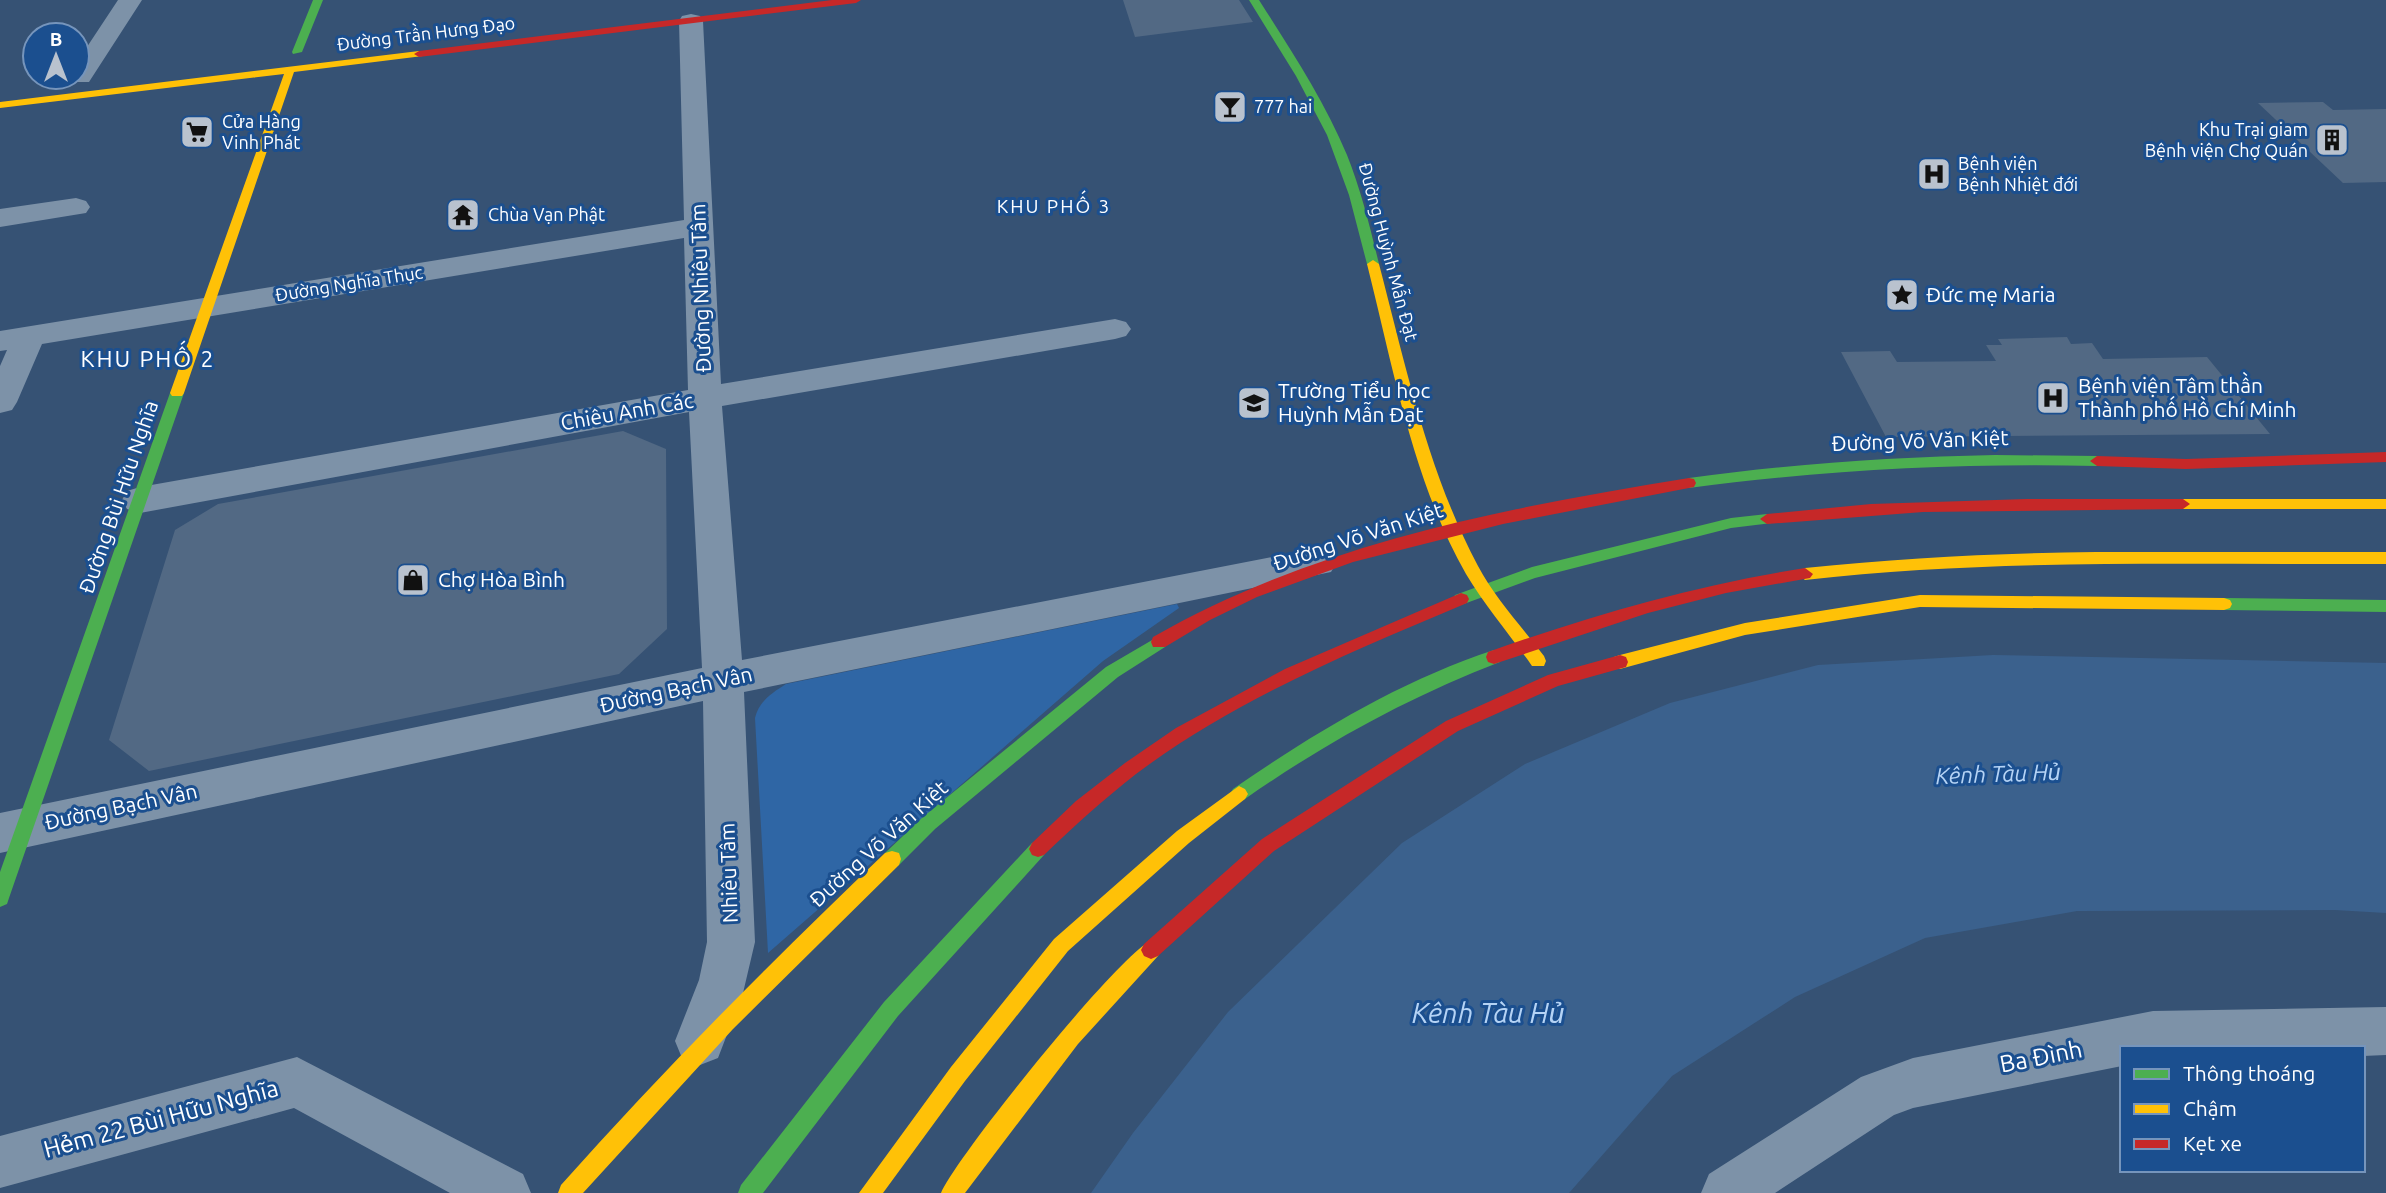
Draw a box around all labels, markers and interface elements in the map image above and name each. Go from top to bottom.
street label: Đường Trần Hưng Đạo [335,10,516,54]
north arrow [21,21,91,91]
text: B [50,28,62,50]
bar icon: 777 hai [1211,88,1249,126]
place label: 777 hai [1254,96,1312,116]
place label: Cửa Hàng Vinh Phát [222,111,301,152]
supermarket icon: Cửa Hàng Vinh Phát [178,113,216,151]
place label: Khu Trại giam Bệnh viện Chợ Quán [2145,119,2308,161]
building icon: Khu Trại giam Bệnh viện Chợ Quán [2313,121,2351,159]
place label: Bệnh viện Bệnh Nhiệt đới [1958,153,2078,194]
hospital icon: Bệnh viện Bệnh Nhiệt đới [1915,155,1953,193]
street label: Đường Huỳnh Mẫn Đạt [1356,160,1425,343]
district label: KHU PHỐ 3 [997,190,1111,217]
temple icon: Chùa Vạn Phật [444,196,482,234]
street label: Đường Nhiêu Tâm [685,203,715,373]
place label: Chùa Vạn Phật [488,204,605,224]
street label: Đường Nghĩa Thục [274,261,424,305]
place icon: Đức mẹ Maria [1883,276,1921,314]
place label: Đức mẹ Maria [1926,282,2056,306]
district label: KHU PHỐ 2 [81,340,215,371]
place label: Bệnh viện Tâm thần Thành phố Hồ Chí Minh [2078,371,2296,421]
place label: Trường Tiểu học Huỳnh Mẫn Đạt [1278,378,1431,426]
hospital icon: Bệnh viện Tâm thần Thành phố Hồ Chí Minh [2034,379,2072,417]
school or university icon: Trường Tiểu học Huỳnh Mẫn Đạt [1235,384,1273,422]
street label: Chiêu Anh Các [559,388,695,434]
street label: Đường Bùi Hữu Nghĩa [74,397,162,596]
street label: Đường Võ Văn Kiệt [1831,425,2009,455]
street label: Đường Võ Văn Kiệt [1270,497,1446,575]
shop icon: Chợ Hòa Bình [394,561,432,599]
place label: Chợ Hòa Bình [438,567,565,591]
street label: Đường Bạch Vân [597,661,754,717]
water label: Kênh Tàu Hủ [1935,759,2061,788]
street label: Đường Võ Văn Kiệt [804,775,952,911]
street label: Đường Bạch Vân [42,778,199,834]
street label: Nhiêu Tâm [714,823,742,924]
water label: Kênh Tàu Hủ [1412,997,1565,1028]
street label: Ba Đình [1997,1035,2085,1078]
legend [2120,1046,2365,1172]
text: Thông thoáng [2183,1061,2315,1085]
street label: Hẻm 22 Bùi Hữu Nghĩa [40,1074,281,1163]
text: Chậm [2183,1096,2237,1120]
text: Kẹt xe [2183,1131,2242,1155]

